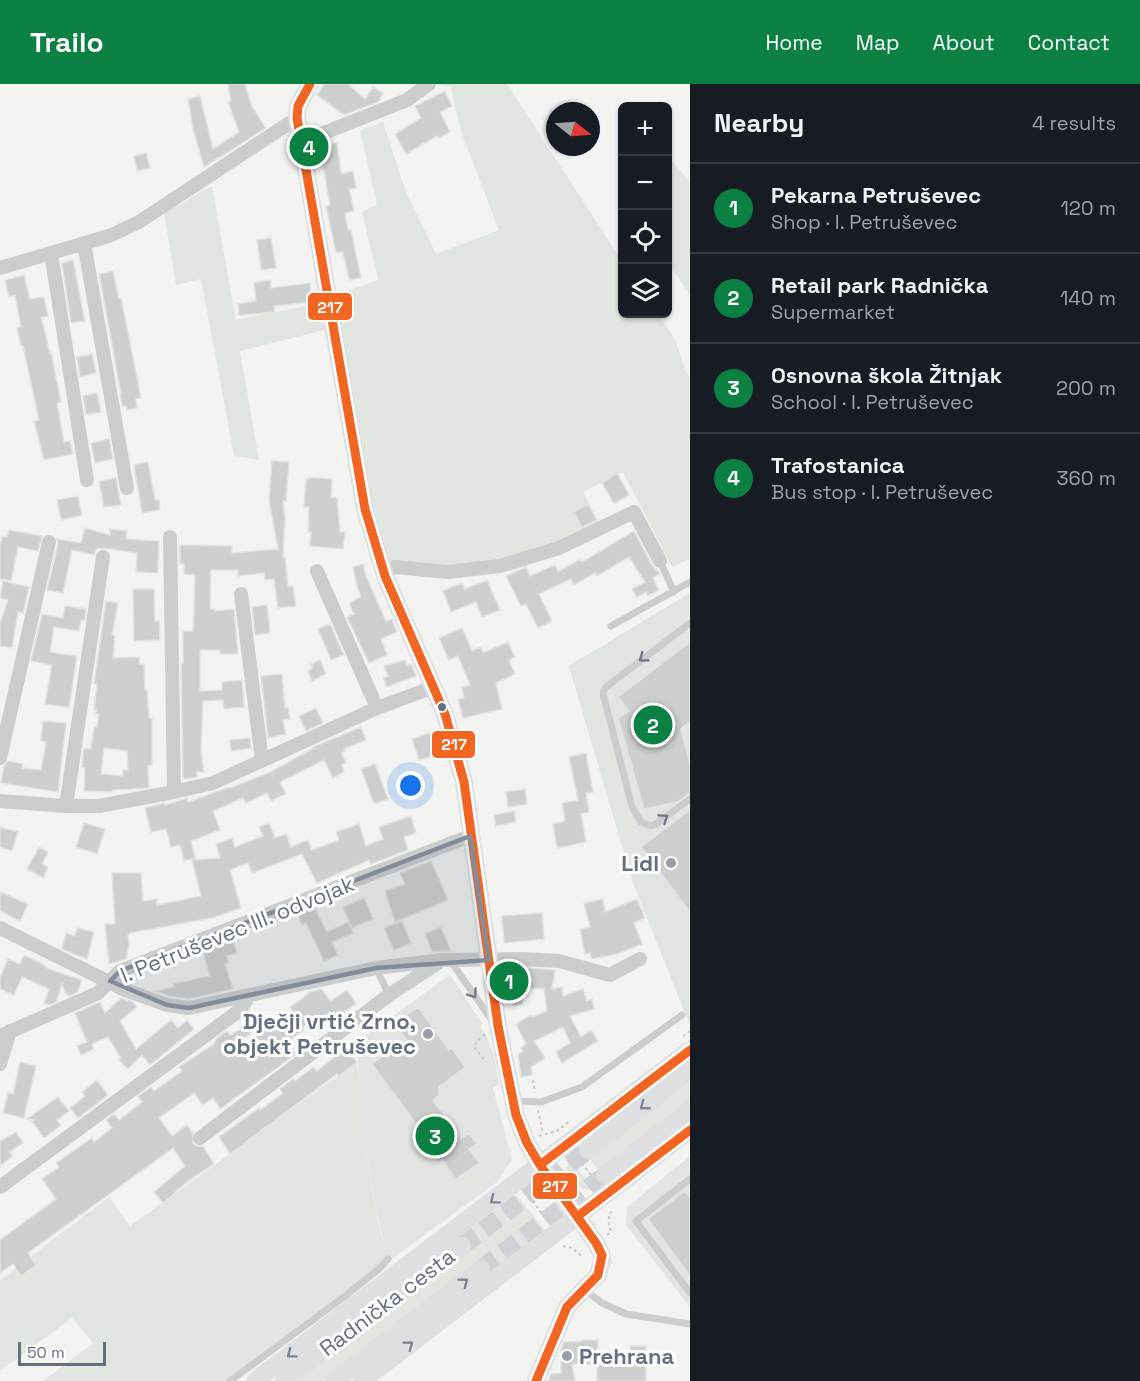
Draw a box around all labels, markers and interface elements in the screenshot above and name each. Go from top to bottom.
text: Trailo [30,24,104,60]
text: Home [765,29,823,56]
text: Map [856,29,900,56]
text: About [933,29,995,56]
text: Contact [1028,29,1110,56]
north arrow [546,102,600,156]
map controls [618,102,672,318]
button: + [618,102,672,156]
text: Nearby [714,106,804,140]
text: 4 results [1032,110,1116,136]
pin: 4 [290,124,328,170]
button: − [618,156,672,210]
text: Pekarna Petruševec [771,181,981,209]
text: 1 [729,195,738,221]
text: 120 m [1060,195,1116,221]
text: Shop · I. Petruševec [771,209,957,235]
button: locate [618,210,672,264]
button: layers [618,264,672,318]
text: Retail park Radnička [771,271,988,299]
text: 2 [728,285,739,311]
text: 140 m [1060,285,1116,311]
line badge: 217 [307,292,353,321]
text: 217 [317,297,343,318]
text: Supermarket [771,299,895,325]
text: Osnovna škola Žitnjak [771,361,1002,389]
text: 3 [727,375,740,401]
text: 200 m [1056,375,1116,401]
text: School · I. Petruševec [771,389,974,415]
text: Trafostanica [771,451,905,479]
text: 4 [727,465,740,491]
text: 360 m [1057,465,1116,491]
text: Bus stop · I. Petruševec [771,479,993,505]
one-way arrow [639,651,650,662]
unlabelled marker [436,701,448,713]
pin: 2 [634,702,672,748]
line badge: 217 [431,730,476,759]
text: 217 [441,734,467,755]
your location [396,771,425,800]
one-way arrow [658,814,669,825]
place label: Lidl [621,849,659,877]
marker: Lidl [664,856,678,870]
street label: I. Petruševec III. odvojak [116,869,358,989]
pin: 1 [490,958,528,1004]
one-way arrow [466,988,477,999]
place label: Dječji vrtić Zrno, objekt Petruševec [223,1007,416,1060]
marker: Dječji vrtić Zrno, objekt Petruševec [421,1027,435,1041]
one-way arrow [640,1099,651,1110]
pin: 3 [416,1114,454,1158]
line badge: 217 [532,1172,578,1200]
text: 217 [542,1176,568,1197]
one-way arrow [489,1193,500,1204]
street label: Radnička cesta [314,1242,461,1362]
one-way arrow [458,1278,469,1289]
scale bar [18,1339,106,1366]
text: 50 m [27,1342,65,1363]
one-way arrow [402,1342,413,1353]
place label: Prehrana [579,1342,675,1370]
one-way arrow [286,1347,297,1358]
marker: Prehrana [560,1349,574,1363]

